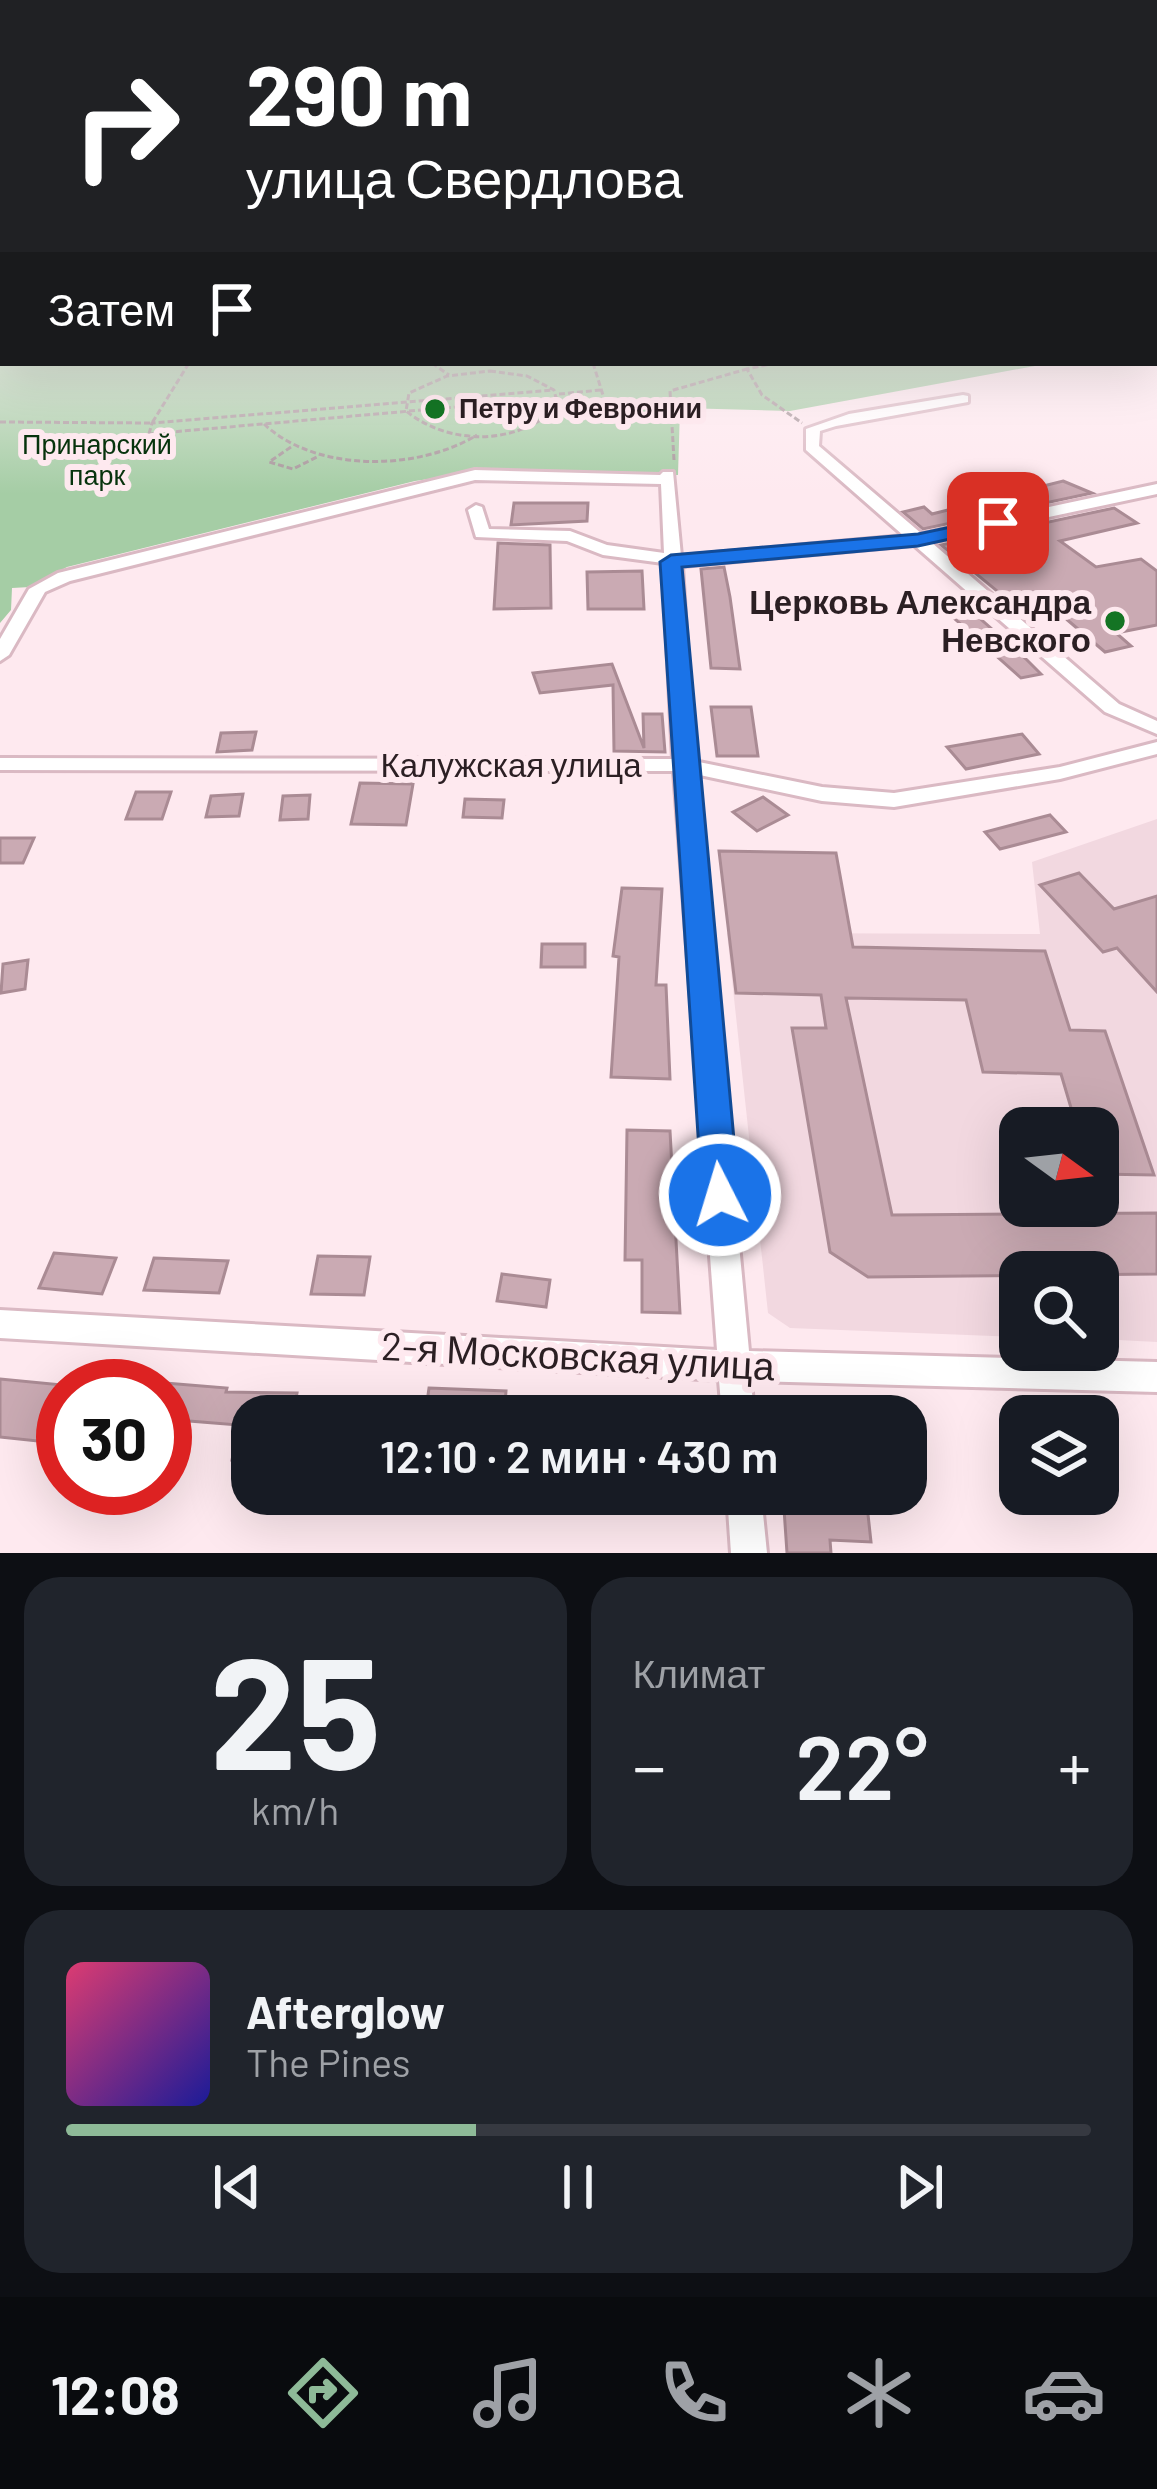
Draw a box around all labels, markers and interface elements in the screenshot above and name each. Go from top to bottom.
text: 290 m [246,42,472,143]
icon: right [48,48,204,204]
text: улица Свердлова [246,144,683,209]
icon: arrive [199,276,265,342]
text: Затем [48,281,175,335]
place label: Петру и Февронии [459,391,702,424]
marker: Петру и Февронии [422,396,448,422]
park label: Принарский парк [22,427,172,491]
pin [947,472,1049,574]
icon: arrive [965,490,1031,556]
place label: Церковь Александра Невского [749,581,1092,659]
marker: Церковь Александра Невского [1102,608,1128,634]
street label: Калужская улица [381,744,642,784]
north arrow [999,1107,1119,1227]
map controls [999,1107,1119,1515]
position arrow [657,1132,783,1258]
button: search [999,1251,1119,1371]
street label: 2-я Московская улица [380,1321,776,1388]
speed limit sign: 30 [36,1359,192,1515]
button: layers [999,1395,1119,1515]
text: 12:10 · 2 мин · 430 m [380,1428,778,1482]
text: 25 [210,1614,381,1801]
text: Климат [633,1649,765,1696]
text: 22° [795,1710,928,1818]
text: − [633,1725,666,1804]
text: + [1058,1725,1091,1804]
text: km/h [251,1786,339,1833]
text: Afterglow [246,1984,445,2038]
text: The Pines [246,2038,411,2085]
icon: previous [204,2154,270,2220]
icon: pause [545,2154,611,2220]
icon: next [887,2154,953,2220]
icon: directions [281,2351,365,2435]
icon: music [466,2351,550,2435]
icon: phone [652,2351,736,2435]
icon: climate [837,2351,921,2435]
icon: car [1022,2351,1106,2435]
text: 12:08 [51,2361,180,2426]

